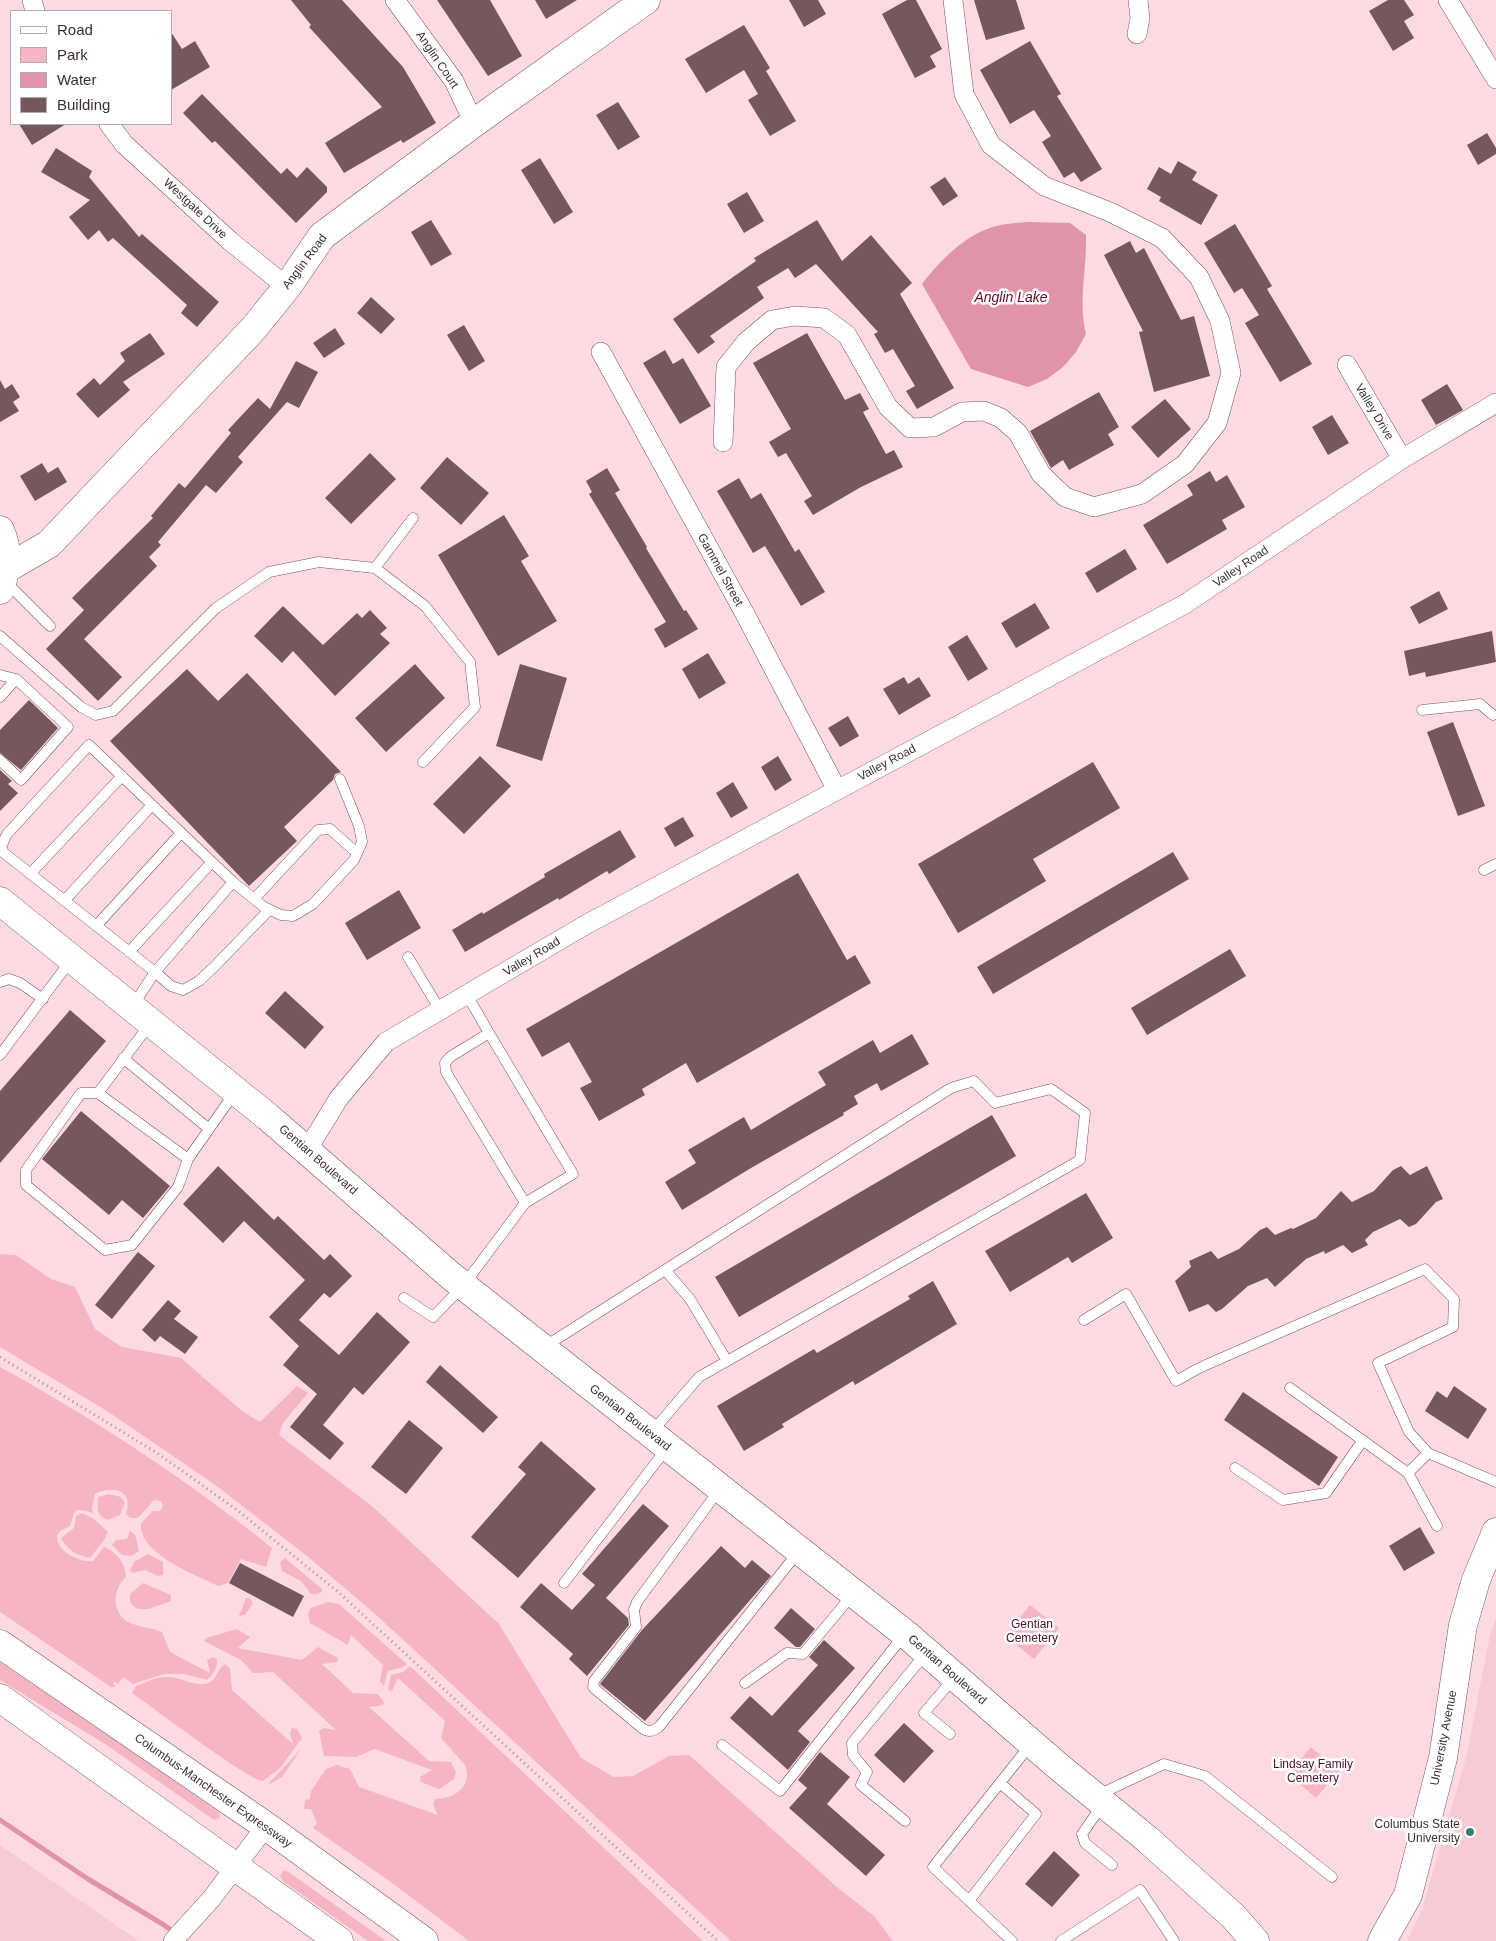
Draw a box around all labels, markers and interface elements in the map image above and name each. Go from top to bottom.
legend [10,10,172,125]
text: Road [57,21,93,38]
street label: Anglin Court [413,29,461,91]
text: Park [57,46,88,63]
text: Water [57,71,96,88]
text: Building [57,96,110,113]
street label: Westgate Drive [160,176,230,242]
street label: Anglin Road [280,232,330,292]
water label: Anglin Lake [974,290,1048,306]
street label: Valley Drive [1352,381,1396,443]
street label: Gammel Street [694,531,746,609]
street label: Valley Road [1211,543,1271,591]
street label: Valley Road [855,742,919,784]
street label: Valley Road [501,934,563,980]
street label: Gentian Boulevard [276,1122,360,1198]
street label: Gentian Boulevard [586,1382,674,1454]
park label: Gentian Cemetery [1006,1618,1058,1646]
street label: Gentian Boulevard [905,1632,989,1708]
street label: University Avenue [1428,1689,1460,1787]
street label: Columbus-Manchester Expressway [132,1731,294,1851]
park label: Lindsay Family Cemetery [1273,1758,1353,1786]
place label: Columbus State University [1375,1818,1460,1846]
marker: Columbus State University [1464,1826,1476,1838]

